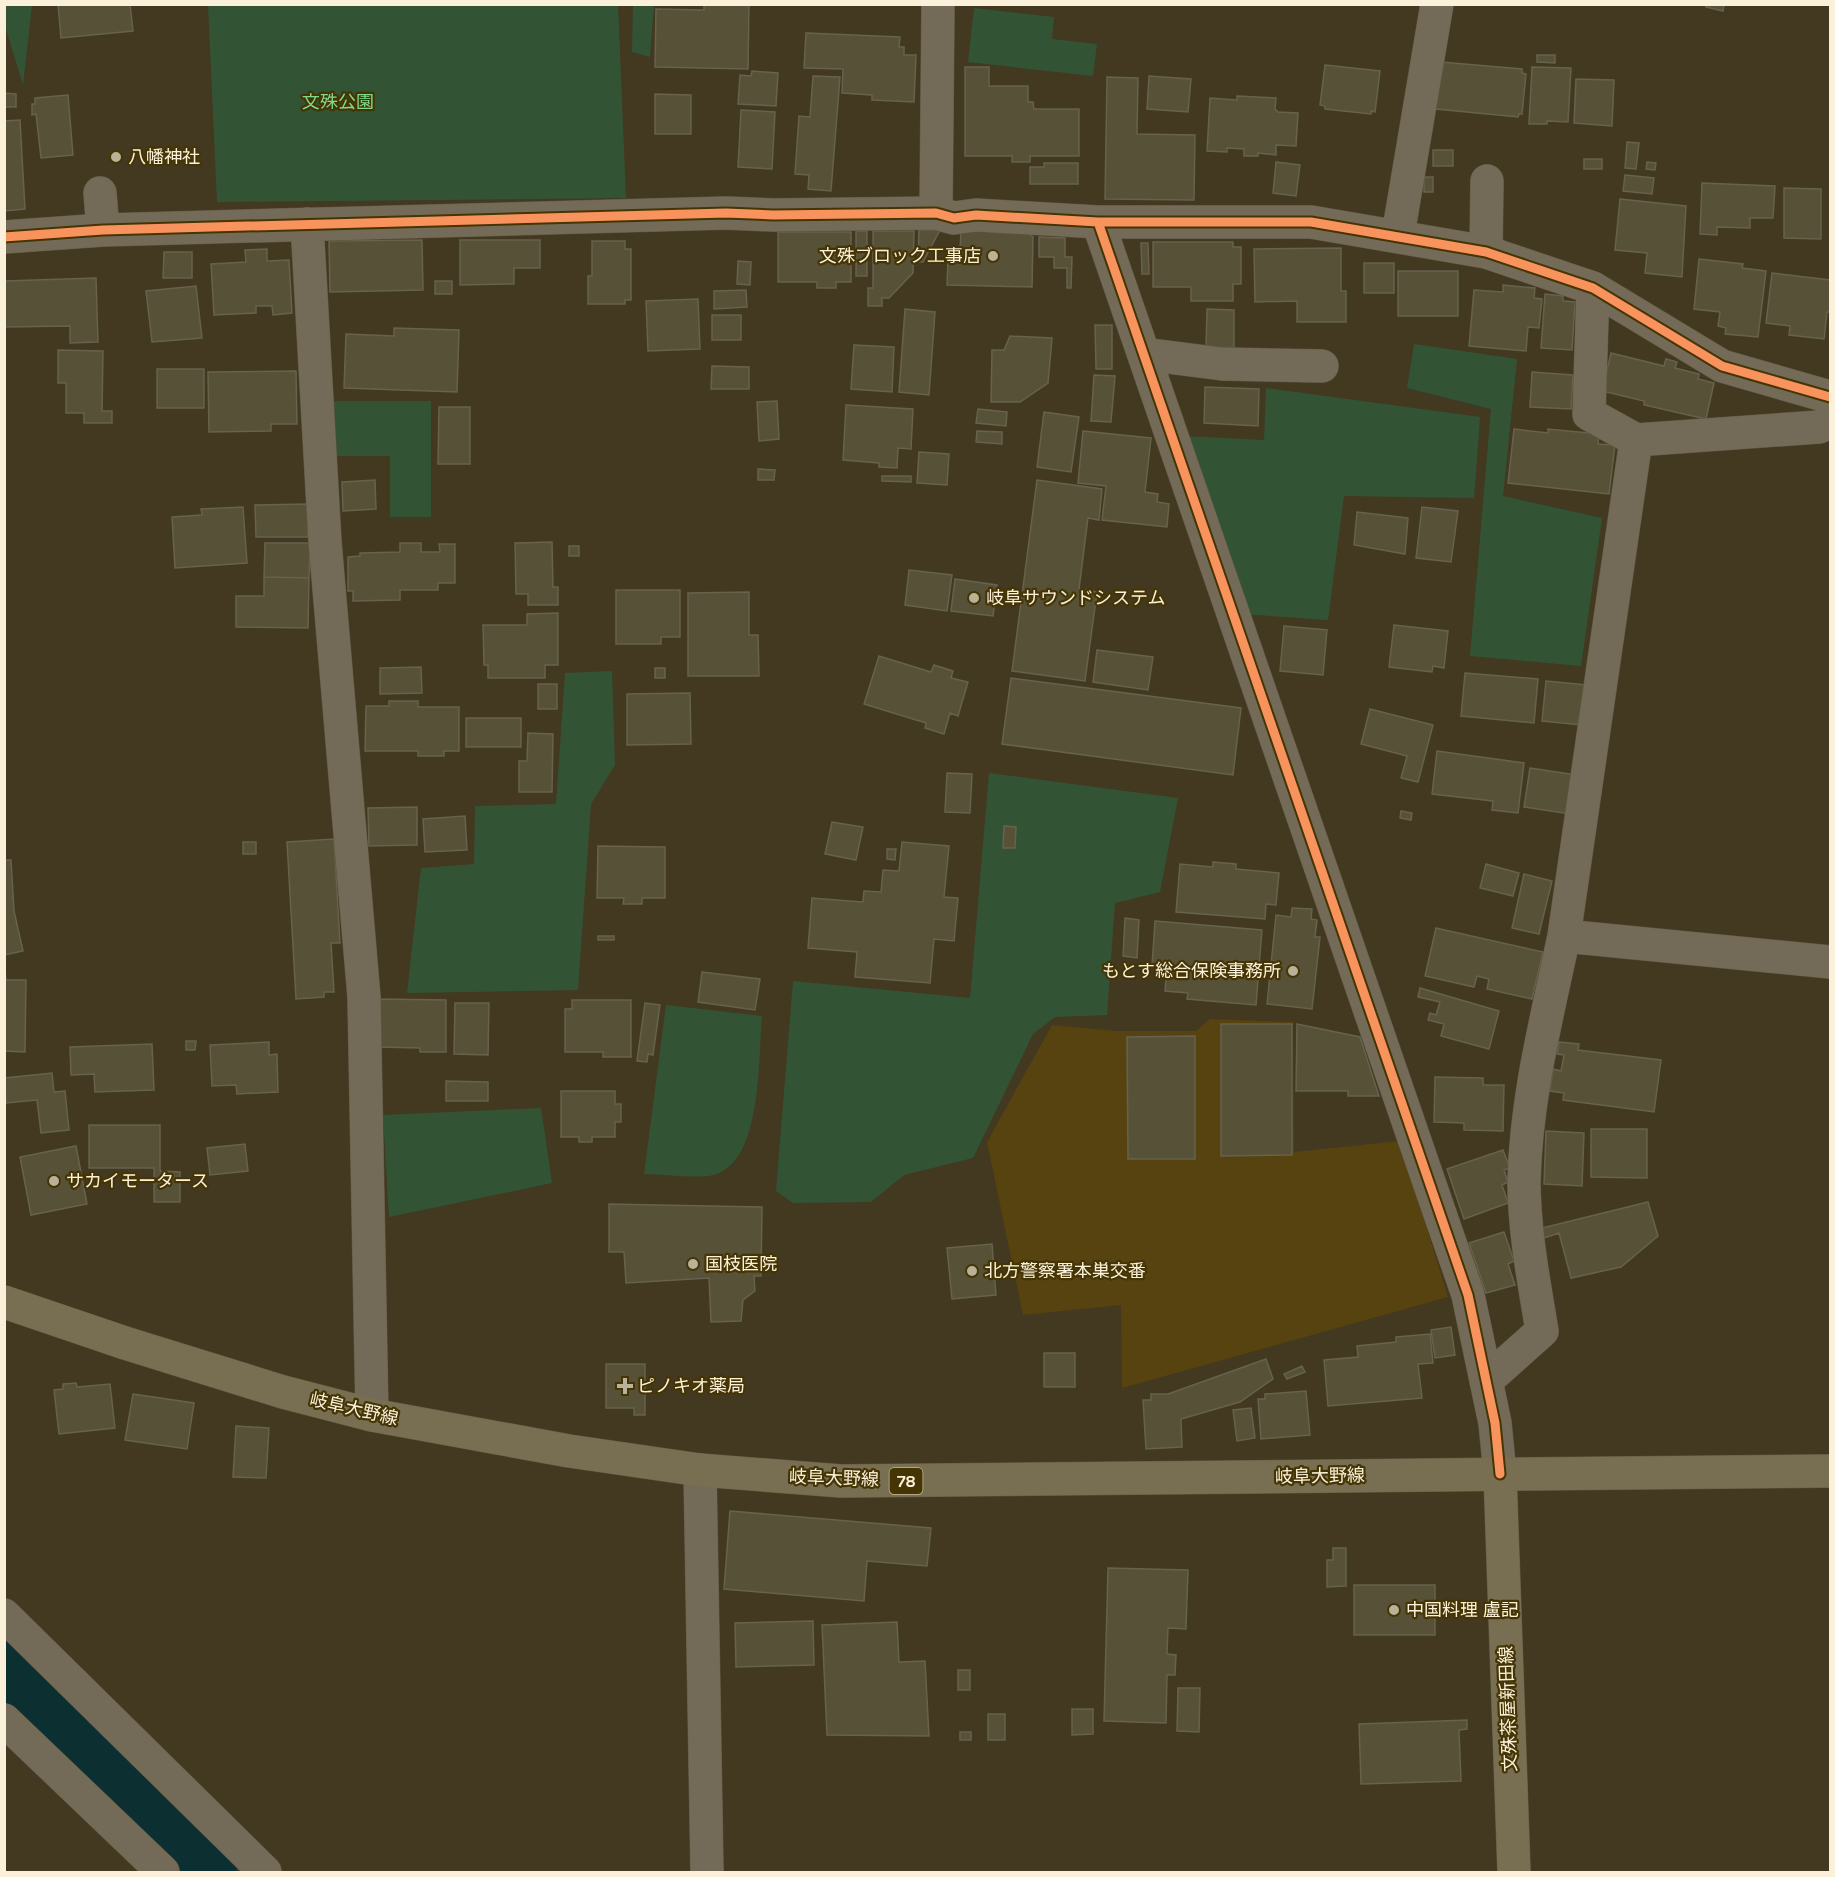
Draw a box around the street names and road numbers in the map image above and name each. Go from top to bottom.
street label: 岐阜大野線 [308,1387,401,1430]
street label: 岐阜大野線 [1275,1463,1365,1488]
street label: 岐阜大野線 [789,1464,879,1491]
road number: 78 [890,1468,922,1494]
street label: 文殊茶屋新田線 [1494,1646,1521,1772]

